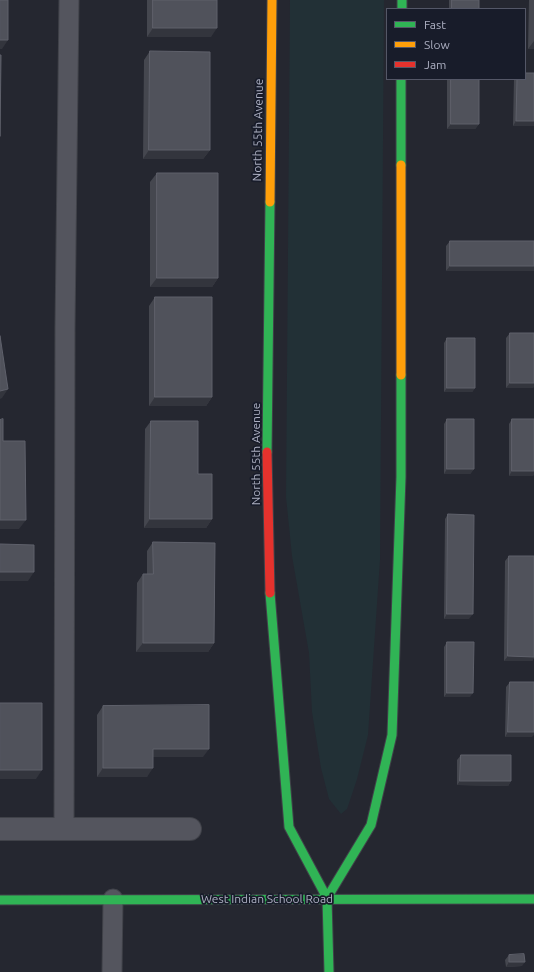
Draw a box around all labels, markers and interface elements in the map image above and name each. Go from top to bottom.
legend [386,8,526,80]
text: Fast [424,18,446,31]
text: Slow [424,38,450,51]
text: Jam [424,58,446,71]
street label: North 55th Avenue [250,79,266,181]
street label: North 55th Avenue [249,403,263,505]
street label: West Indian School Road [201,892,333,906]

